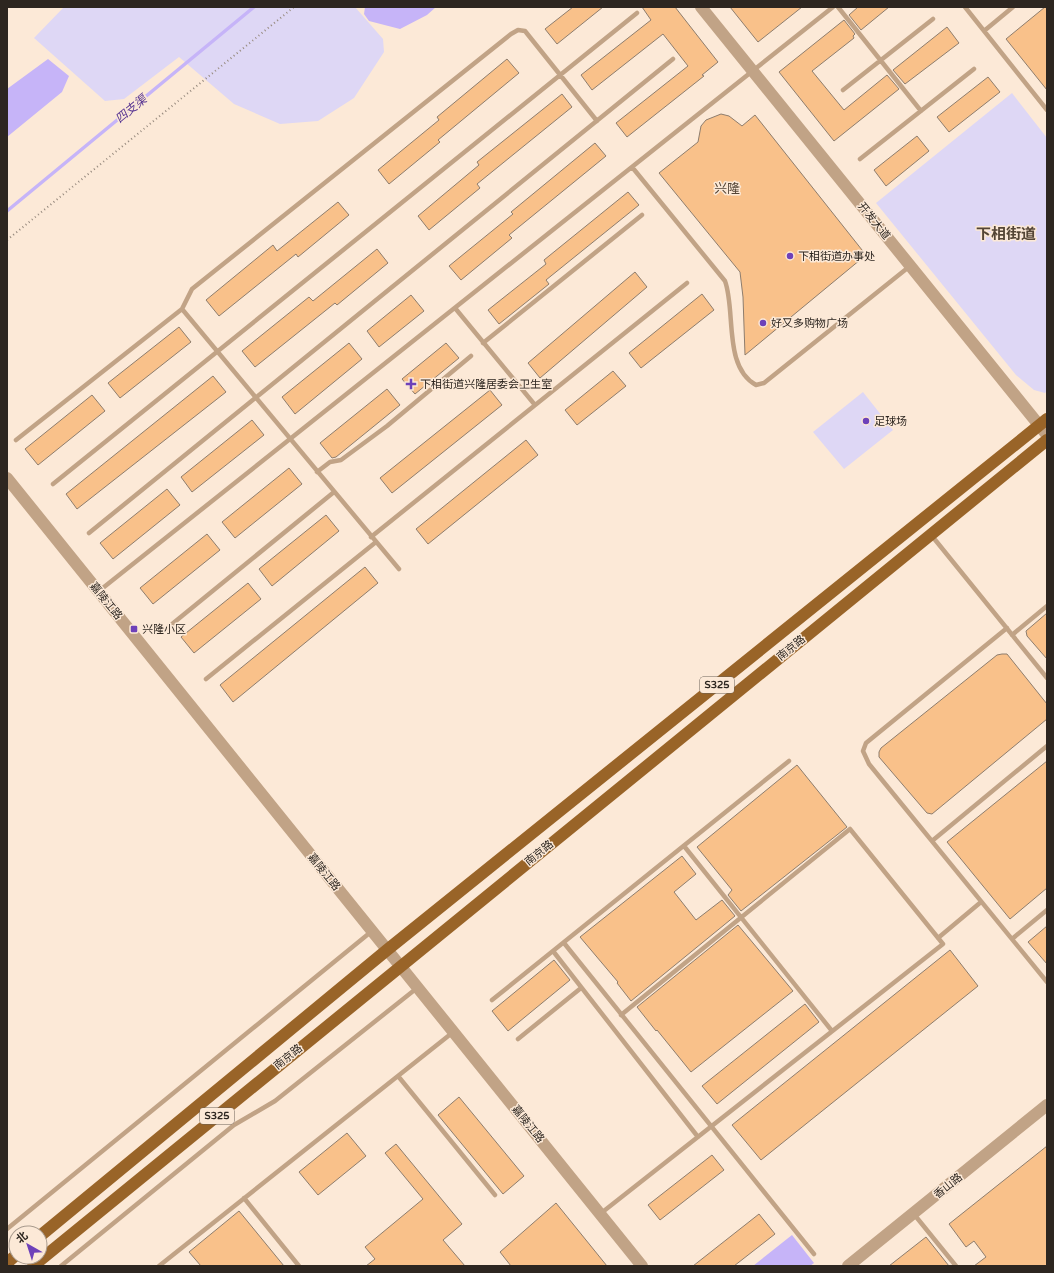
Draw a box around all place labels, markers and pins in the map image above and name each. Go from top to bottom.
place label: 下相街道办事处 [798,250,875,263]
marker: 下相街道办事处 [785,251,795,261]
place label: 好又多购物广场 [771,317,848,330]
marker: 好又多购物广场 [758,318,768,328]
marker: 下相街道兴隆居委会卫生室 [405,378,417,390]
place label: 下相街道兴隆居委会卫生室 [420,378,552,391]
place label: 足球场 [874,415,907,428]
marker: 足球场 [861,416,871,426]
place label: 兴隆小区 [142,623,186,636]
marker: 兴隆小区 [129,624,139,634]

